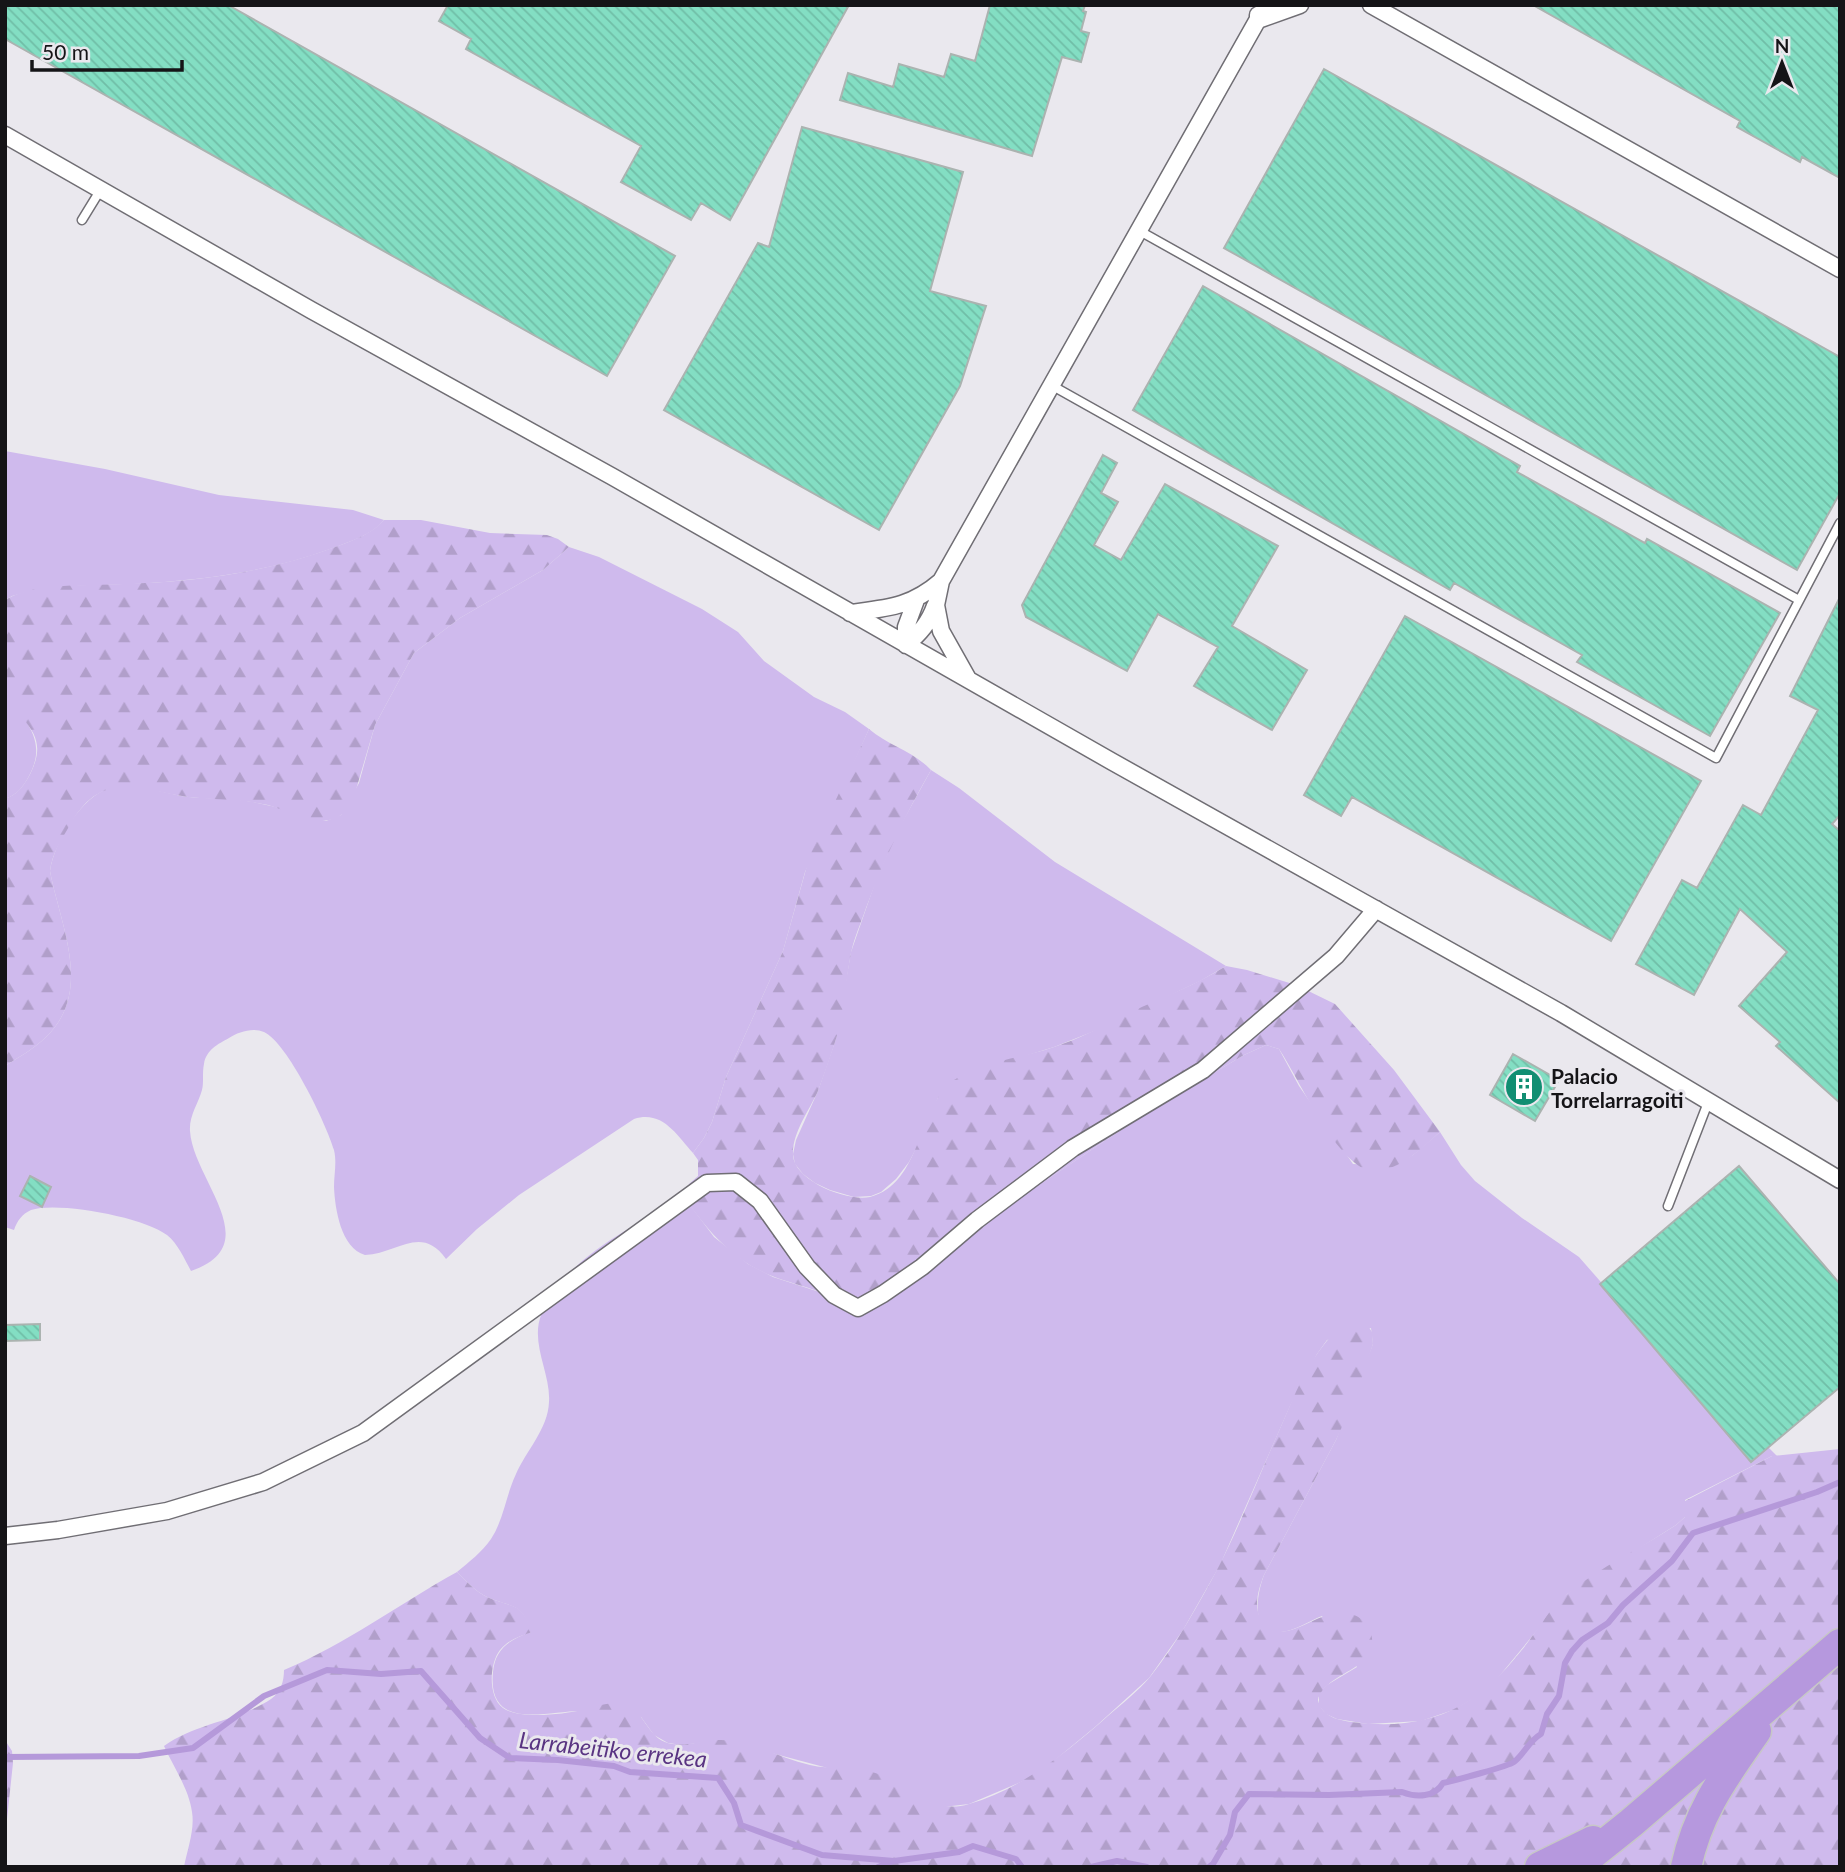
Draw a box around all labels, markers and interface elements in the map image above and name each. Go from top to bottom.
scale bar [32,28,182,72]
north arrow [1747,28,1817,98]
text: N [1775,34,1789,57]
text: 50 m [42,39,89,64]
place label: Palacio Torrelarragoiti [1551,1063,1684,1112]
building icon: Palacio Torrelarragoiti [1503,1066,1545,1108]
water label: Larrabeitiko errekea [518,1725,708,1773]

